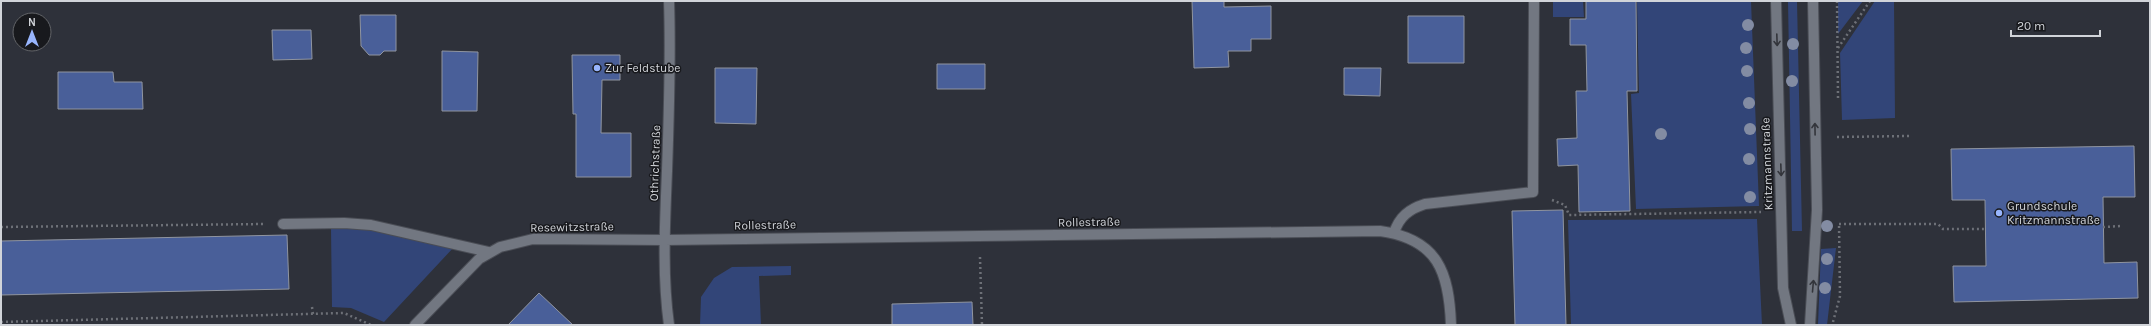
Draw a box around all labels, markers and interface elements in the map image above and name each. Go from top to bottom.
north arrow [12,12,52,52]
scale bar [2011,12,2100,38]
text: N [28,16,36,29]
text: 20 m [2017,19,2045,33]
one-way arrow [1773,33,1781,46]
place label: Zur Feldstube [605,61,681,75]
marker: Zur Feldstube [592,63,602,73]
street label: Kritzmannstraße [1758,117,1776,211]
one-way arrow [1811,123,1819,136]
street label: Othrichstraße [647,125,663,201]
one-way arrow [1777,163,1784,176]
place label: Grundschule Kritzmannstraße [2007,199,2100,227]
marker: Grundschule Kritzmannstraße [1994,208,2004,218]
street label: Rollestraße [1058,214,1120,230]
street label: Rollestraße [734,217,796,233]
street label: Resewitzstraße [530,219,614,235]
one-way arrow [1809,280,1816,293]

